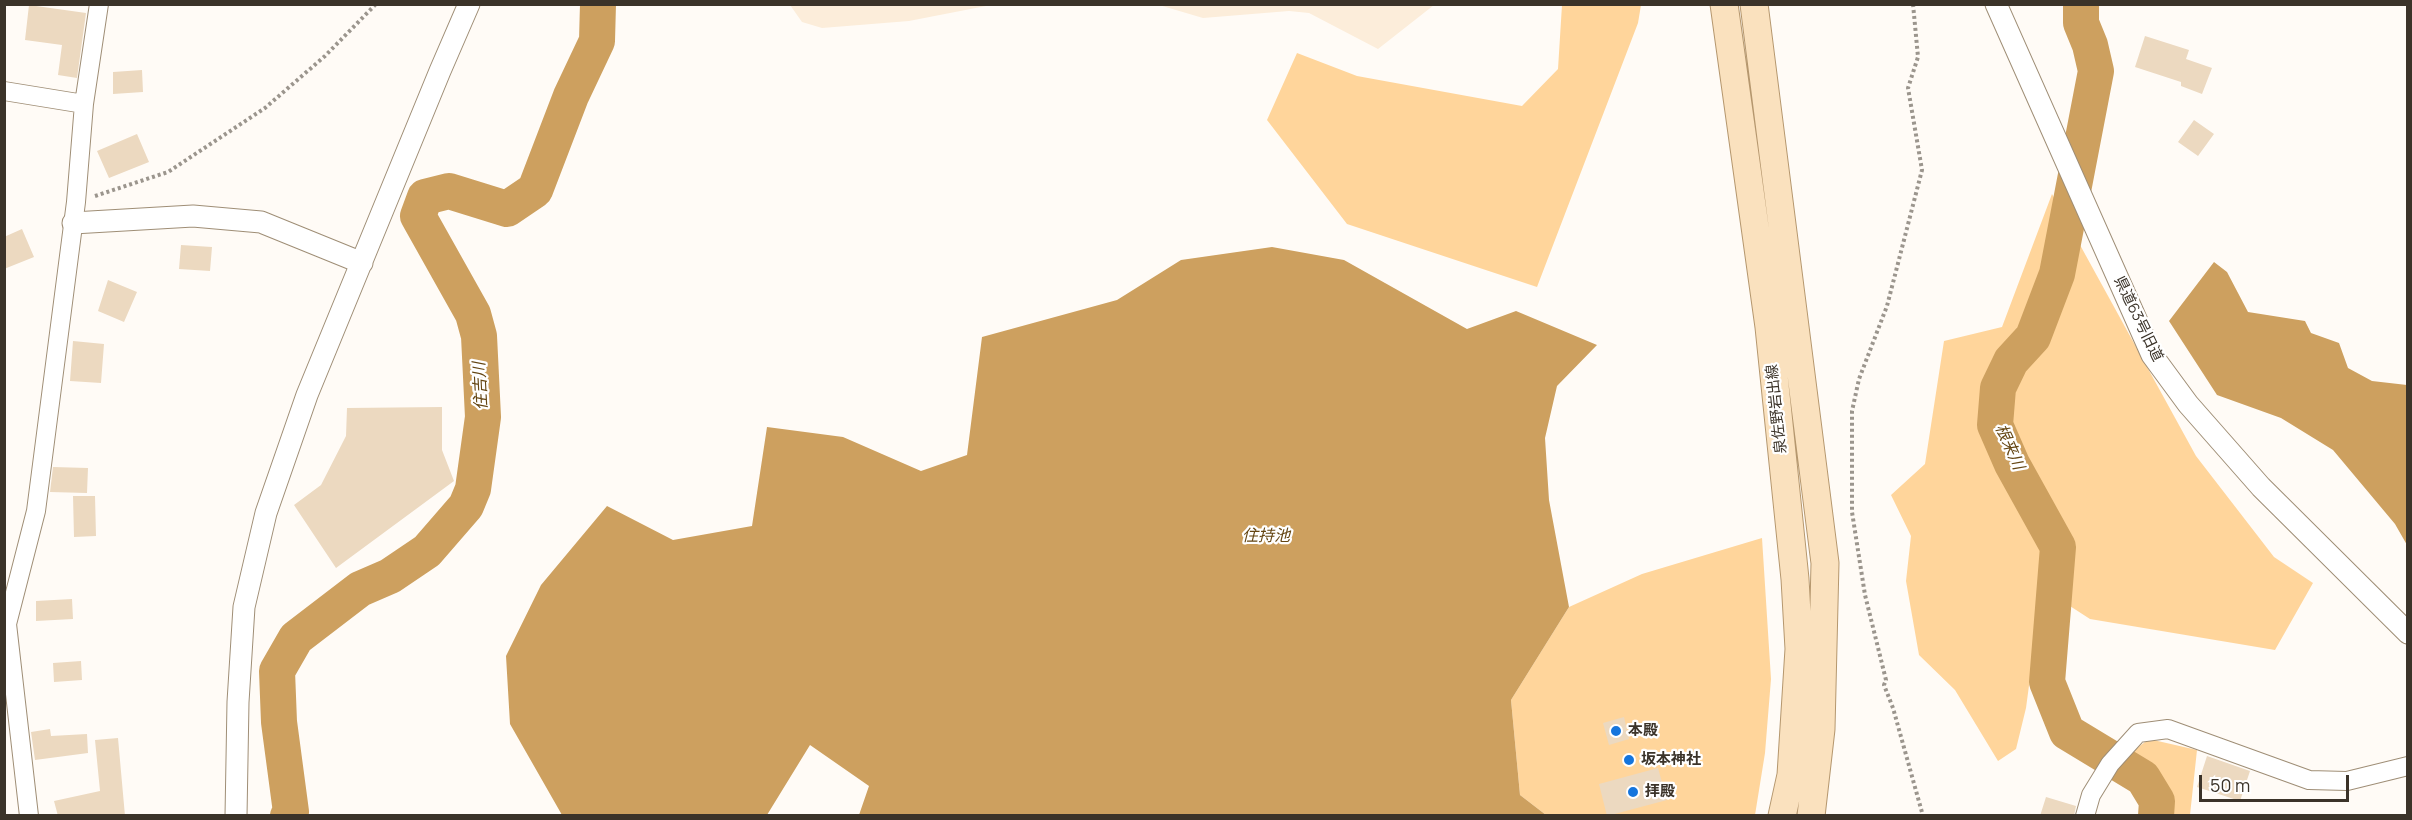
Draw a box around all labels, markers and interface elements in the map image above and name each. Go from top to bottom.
street label: 県道63号旧道 [2110,273,2166,365]
water label: 住吉川 [470,362,492,410]
street label: 泉佐野岩出線 [1763,363,1791,455]
water label: 根来川 [1990,421,2028,473]
water label: 住持池 [1242,527,1290,547]
place label: 本殿 [1628,722,1658,740]
marker: 本殿 [1609,724,1623,738]
place label: 坂本神社 [1641,751,1701,769]
marker: 坂本神社 [1622,753,1636,767]
scale bar [2202,763,2352,801]
text: 50 m [2210,773,2250,797]
place label: 拝殿 [1645,783,1675,801]
marker: 拝殿 [1626,785,1640,799]

